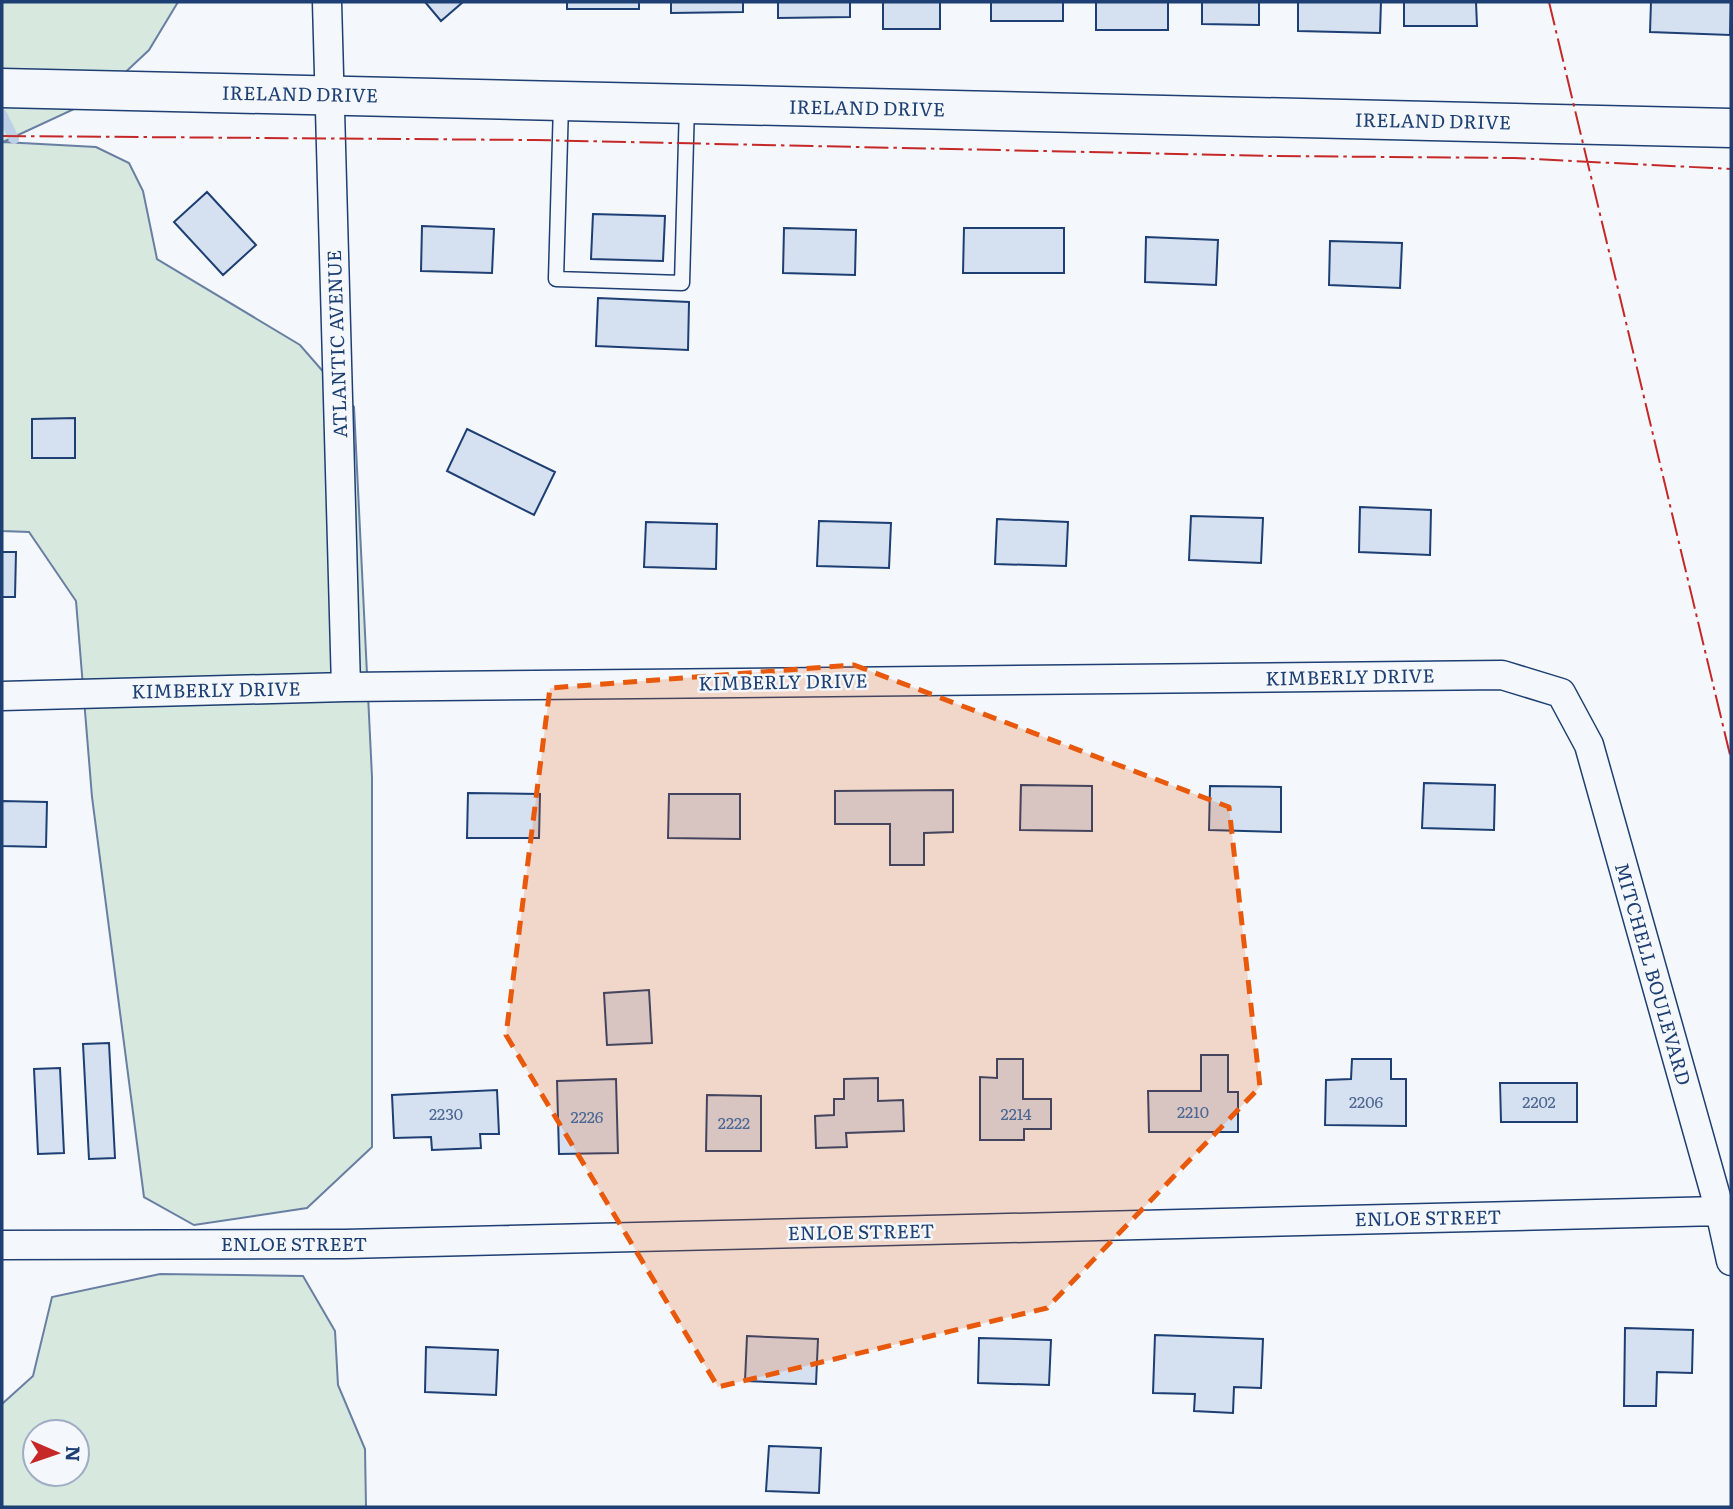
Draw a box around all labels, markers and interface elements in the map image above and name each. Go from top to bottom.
street label: IRELAND DRIVE [222,78,378,108]
street label: IRELAND DRIVE [789,92,945,122]
street label: IRELAND DRIVE [1355,105,1511,135]
street label: ATLANTIC AVENUE [319,249,353,439]
street label: KIMBERLY DRIVE [1265,661,1435,691]
street label: KIMBERLY DRIVE [698,666,868,696]
street label: KIMBERLY DRIVE [131,674,301,704]
street label: MITCHELL BOULEVARD [1609,859,1699,1088]
house number: 2206 [1349,1089,1383,1113]
house number: 2202 [1522,1089,1556,1113]
house number: 2210 [1177,1099,1209,1123]
house number: 2230 [429,1101,463,1125]
house number: 2214 [1001,1101,1032,1125]
house number: 2226 [571,1104,604,1128]
house number: 2222 [718,1110,750,1134]
street label: ENLOE STREET [1354,1202,1502,1232]
street label: ENLOE STREET [787,1216,935,1246]
street label: ENLOE STREET [221,1229,367,1257]
north arrow [21,1418,91,1488]
text: N [60,1445,88,1462]

